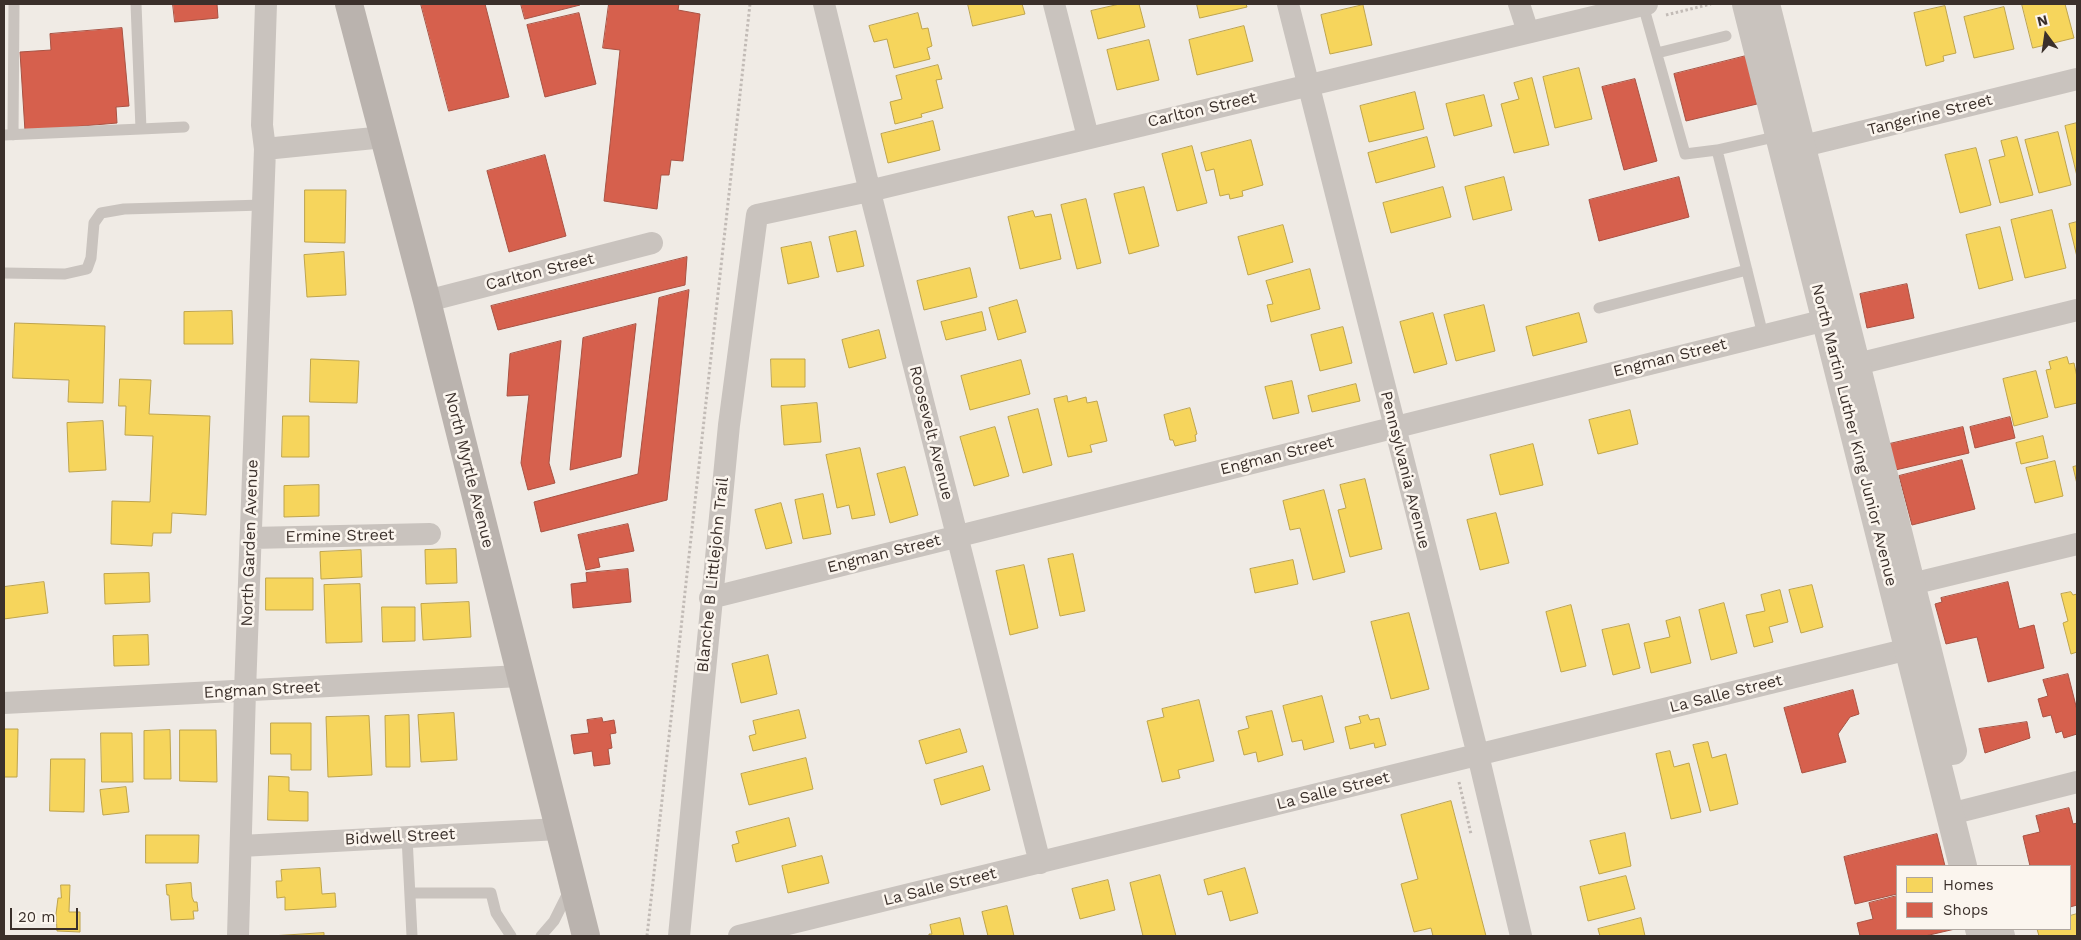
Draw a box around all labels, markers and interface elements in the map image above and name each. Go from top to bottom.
north arrow [2021,10,2071,60]
text: N [2035,11,2049,29]
street label: Carlton Street [1146,88,1258,132]
street label: Tangerine Street [1865,90,1995,140]
street label: Carlton Street [484,249,596,295]
street label: North Martin Luther King Junior Avenue [1807,282,1901,588]
street label: Engman Street [1611,335,1729,381]
street label: Roosevelt Avenue [905,364,957,502]
street label: Pennsylvania Avenue [1376,389,1434,551]
street label: North Myrtle Avenue [440,390,498,550]
street label: Engman Street [1218,433,1336,479]
street label: North Garden Avenue [237,459,263,627]
street label: Blanche B Littlejohn Trail [693,476,733,674]
street label: Ermine Street [285,525,395,547]
street label: Engman Street [825,531,943,577]
street label: La Salle Street [1667,671,1785,717]
street label: Engman Street [203,677,321,703]
street label: La Salle Street [1274,768,1392,814]
street label: Bidwell Street [344,825,456,849]
street label: La Salle Street [881,864,999,910]
legend [1896,865,2071,930]
text: Homes [1943,876,1994,894]
scale bar [12,898,80,930]
text: Shops [1943,901,1988,919]
text: 20 m [18,908,56,926]

